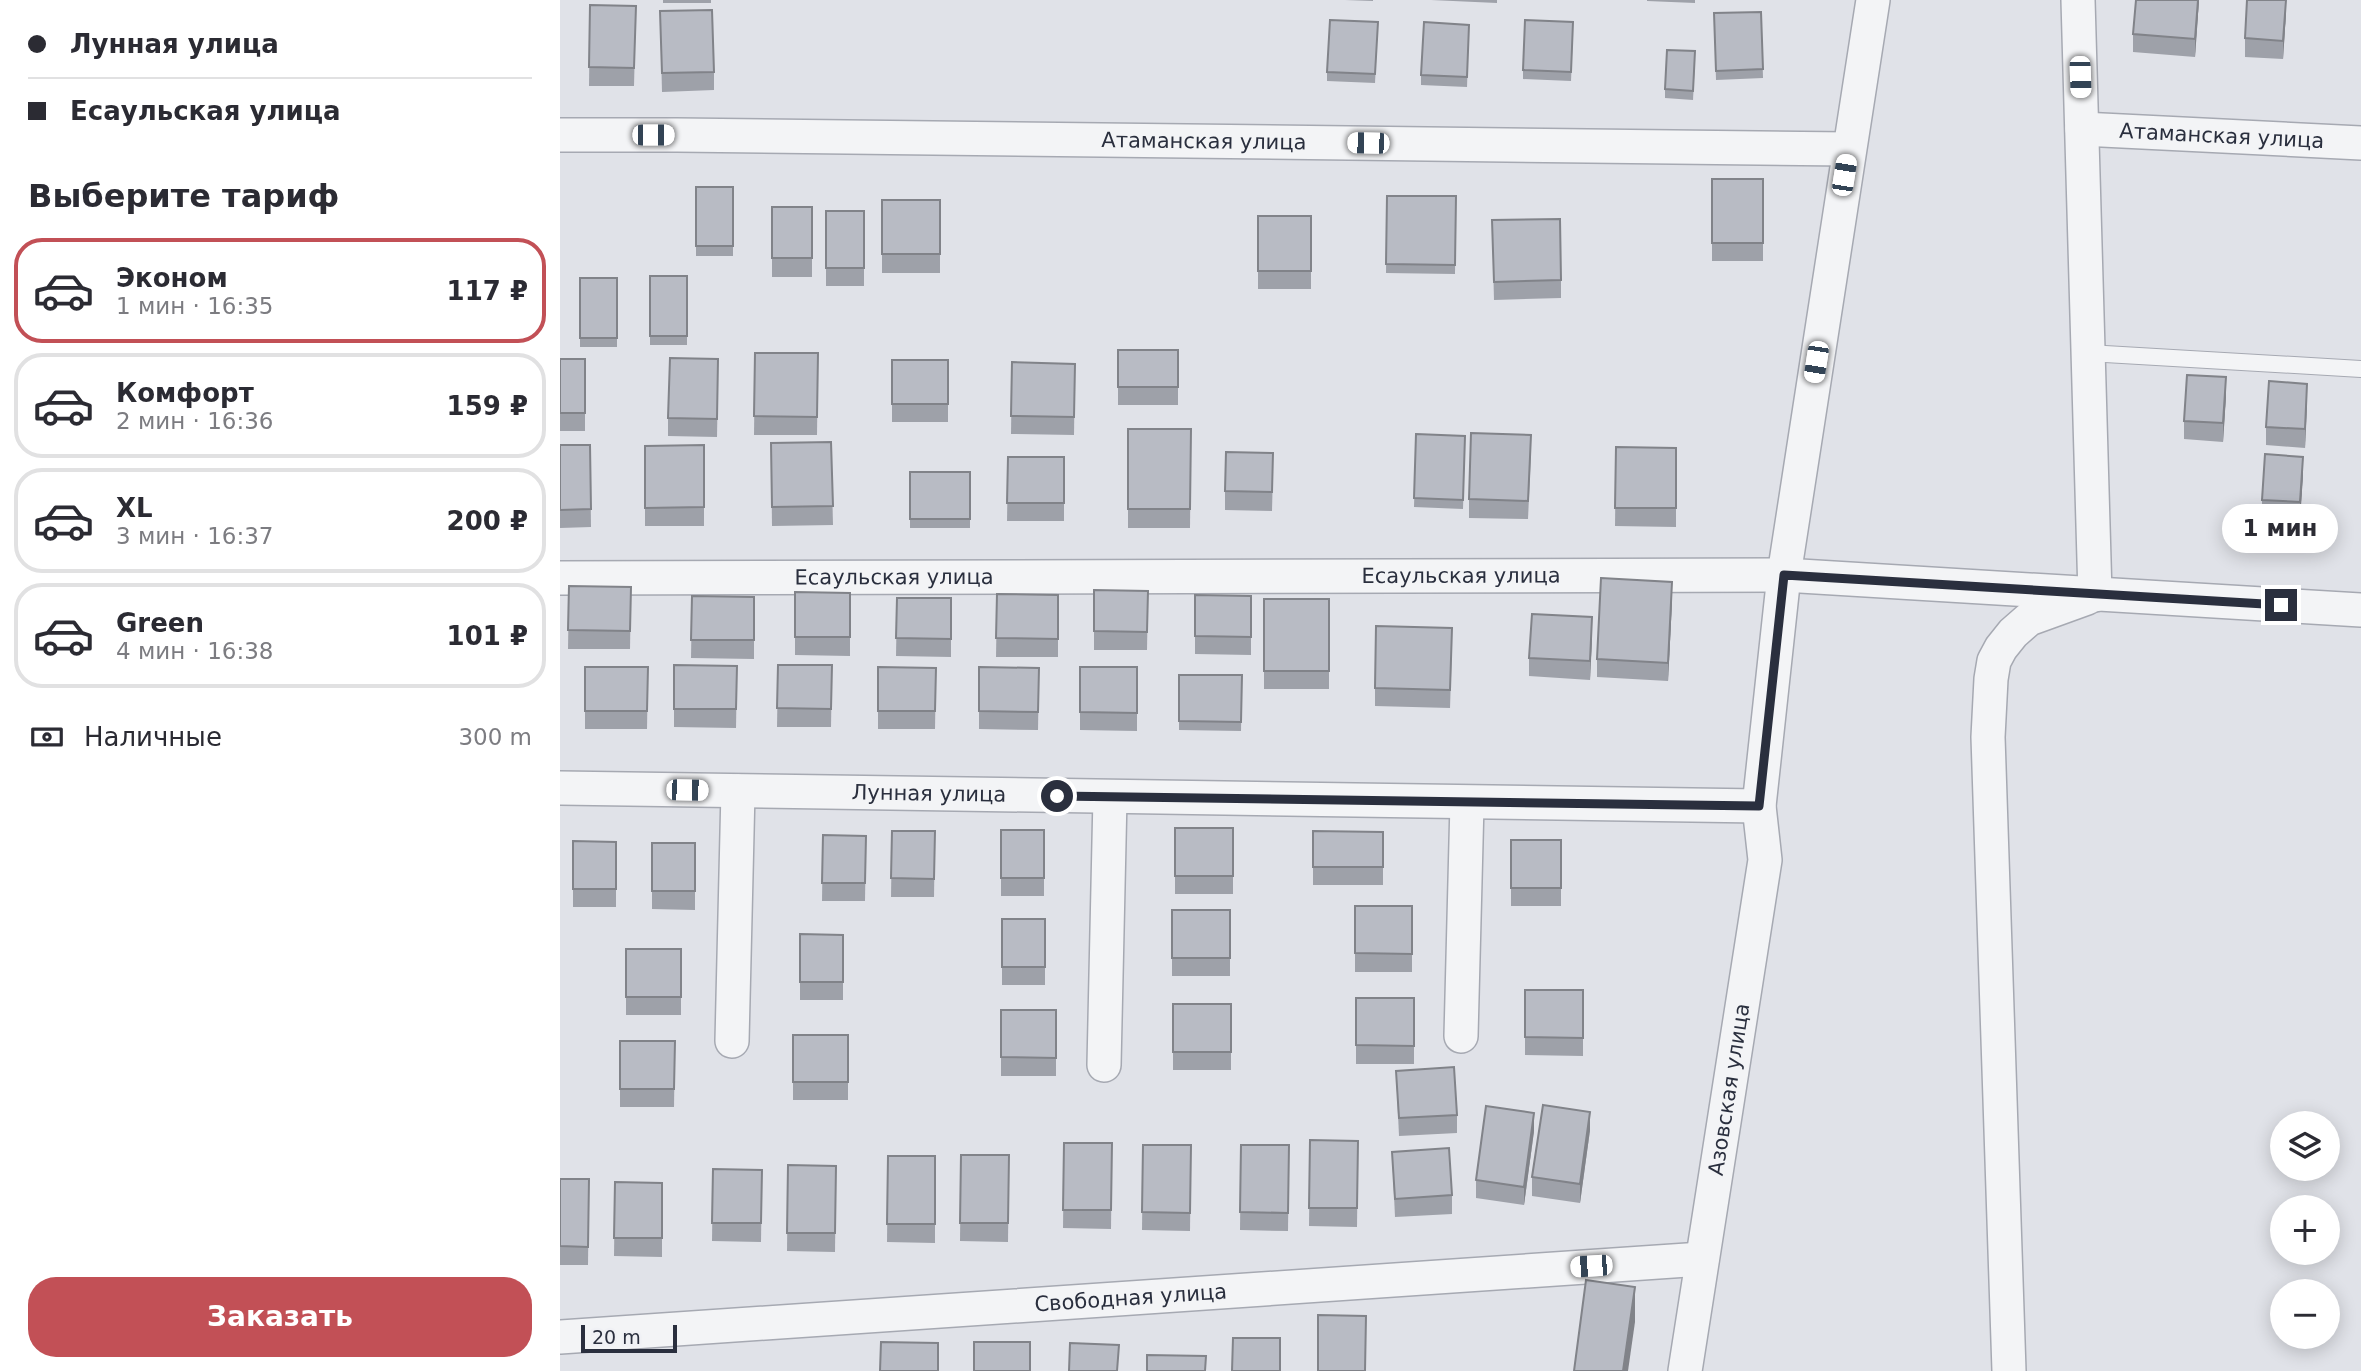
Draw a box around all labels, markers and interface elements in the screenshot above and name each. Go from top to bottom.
text: Лунная улица [70,29,279,59]
car [2069,56,2092,98]
text: Есаульская улица [70,96,341,126]
street label: Атаманская улица [2119,119,2325,153]
car [633,125,675,146]
street label: Атаманская улица [1101,128,1307,155]
car [1347,132,1390,154]
car [1831,153,1858,197]
text: Выберите тариф [28,177,339,215]
icon: car [32,259,95,322]
text: Эконом [116,263,228,293]
text: 117 ₽ [447,276,528,306]
text: 1 мин · 16:35 [116,293,274,319]
car [1803,340,1830,384]
icon: car [32,374,95,437]
text: Комфорт [116,378,254,408]
text: 159 ₽ [447,391,528,421]
text: 2 мин · 16:36 [116,408,274,434]
icon: car [32,489,95,552]
text: XL [116,493,153,523]
callout: 1 мин [2223,504,2339,552]
text: 200 ₽ [447,506,528,536]
text: 1 мин [2243,515,2317,541]
text: 3 мин · 16:37 [116,523,274,549]
street label: Есаульская улица [1361,564,1561,588]
street label: Есаульская улица [794,565,994,589]
route end [2265,589,2297,621]
icon: car [32,604,95,667]
text: Green [116,608,204,638]
text: 101 ₽ [447,621,528,651]
text: 4 мин · 16:38 [116,638,274,664]
icon: cash [28,718,66,756]
text: Наличные [84,722,222,752]
text: 300 m [458,724,532,750]
car [666,779,709,801]
street label: Лунная улица [851,780,1006,807]
route start [1041,780,1073,812]
street label: Азовская улица [1704,1002,1754,1177]
map controls [2270,1111,2340,1349]
button: layers [2270,1111,2340,1181]
button: + [2270,1195,2340,1265]
car [1570,1254,1613,1278]
button: Заказать [28,1277,532,1357]
street label: Свободная улица [1034,1279,1228,1317]
button: − [2270,1279,2340,1349]
scale bar [581,1322,677,1354]
text: 20 m [592,1326,641,1348]

